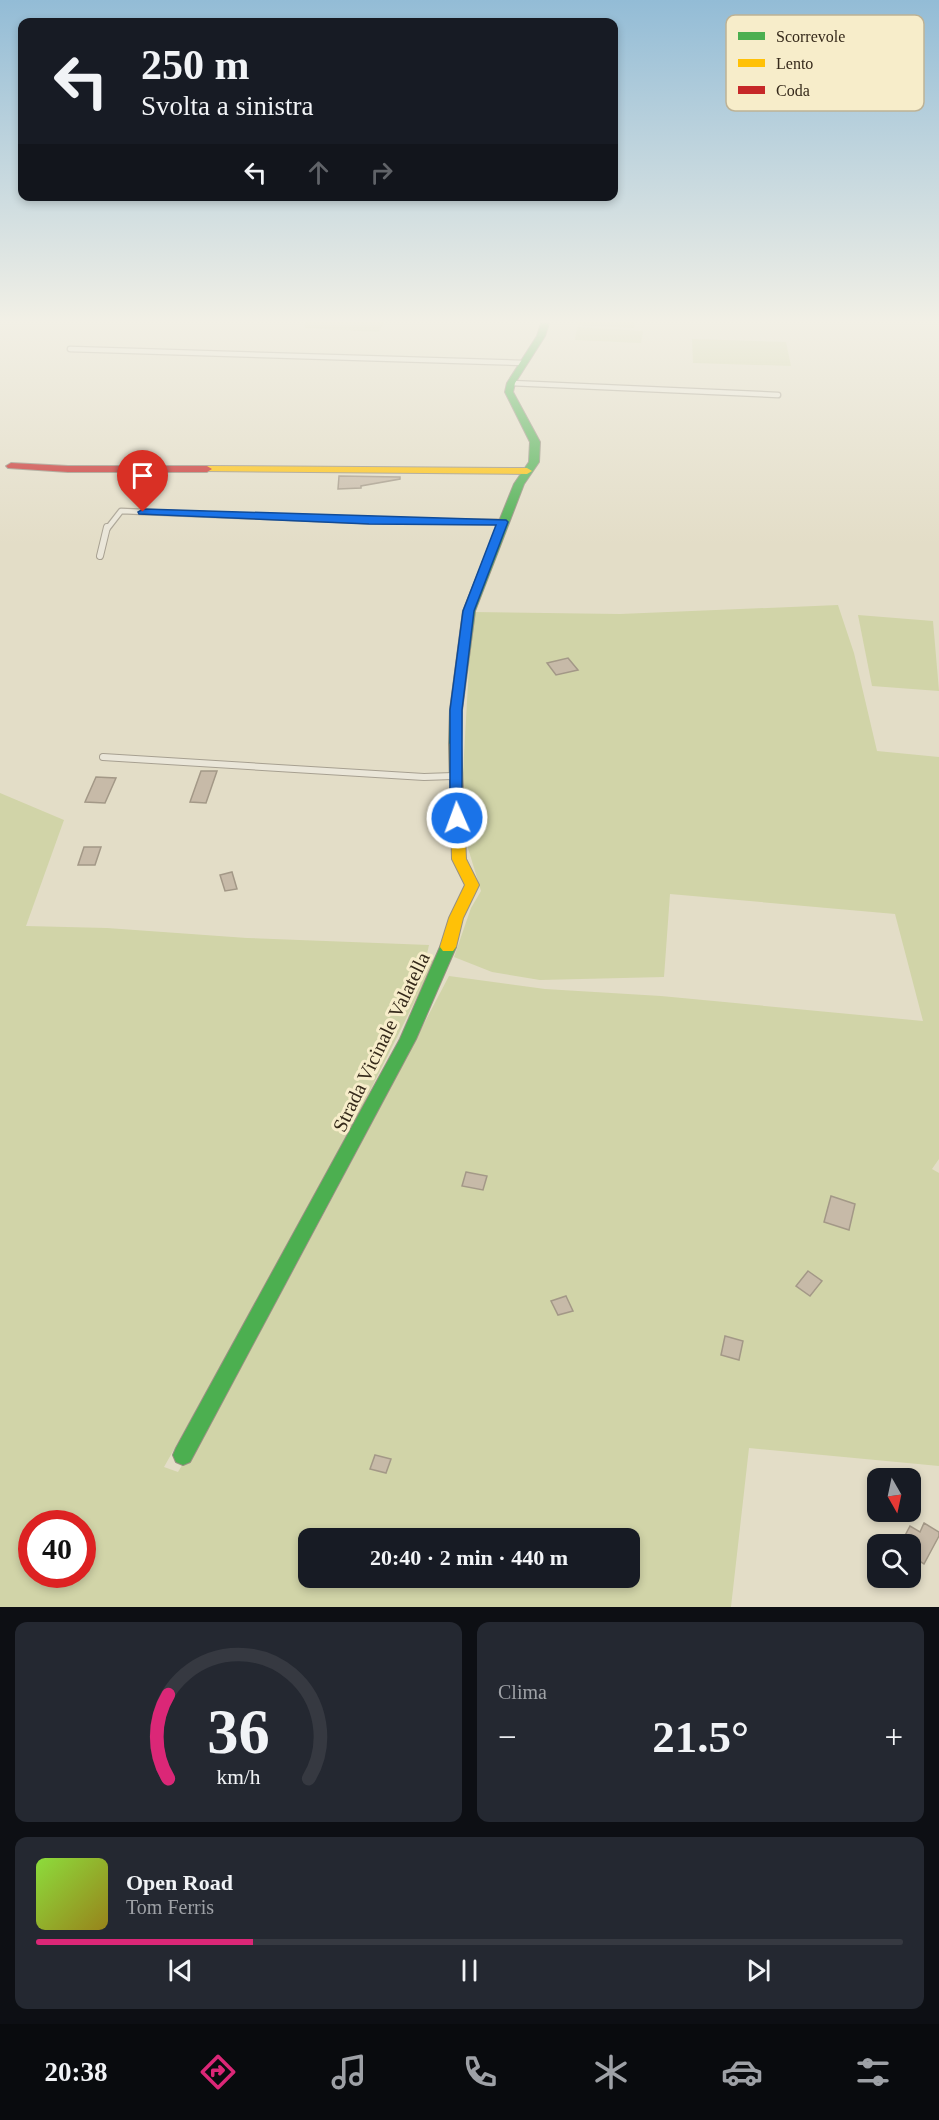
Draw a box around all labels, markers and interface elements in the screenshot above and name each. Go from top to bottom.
legend [726,15,924,111]
text: Scorrevole [776,28,845,45]
icon: left [42,42,120,120]
text: 250 m [141,42,250,88]
text: Lento [776,55,813,72]
text: Coda [776,82,810,99]
text: Svolta a sinistra [141,91,313,121]
icon: left [239,156,272,189]
icon: ahead [302,156,335,189]
icon: right [365,156,398,189]
pin [117,450,168,512]
icon: arrive [126,459,159,492]
position arrow [425,786,489,850]
street label: Strada Vicinale Valatella [328,949,434,1135]
north arrow [867,1468,921,1522]
map controls [867,1468,921,1588]
speed limit sign: 40 [18,1510,96,1588]
button: search [867,1534,921,1588]
text: 20:40 · 2 min · 440 m [370,1545,568,1570]
text: Clima [498,1681,547,1703]
text: 36 [207,1697,270,1766]
text: 21.5° [652,1712,749,1762]
text: − [498,1719,517,1755]
text: + [884,1719,903,1755]
text: km/h [216,1765,261,1789]
text: Open Road [126,1870,233,1895]
text: Tom Ferris [126,1896,214,1918]
icon: previous [164,1954,197,1987]
icon: pause [453,1954,486,1987]
icon: next [742,1954,775,1987]
icon: directions [197,2051,239,2093]
icon: music [328,2051,370,2093]
icon: phone [459,2051,501,2093]
icon: climate [590,2051,632,2093]
icon: car [721,2051,763,2093]
icon: filters [852,2051,894,2093]
text: 20:38 [45,2057,108,2087]

